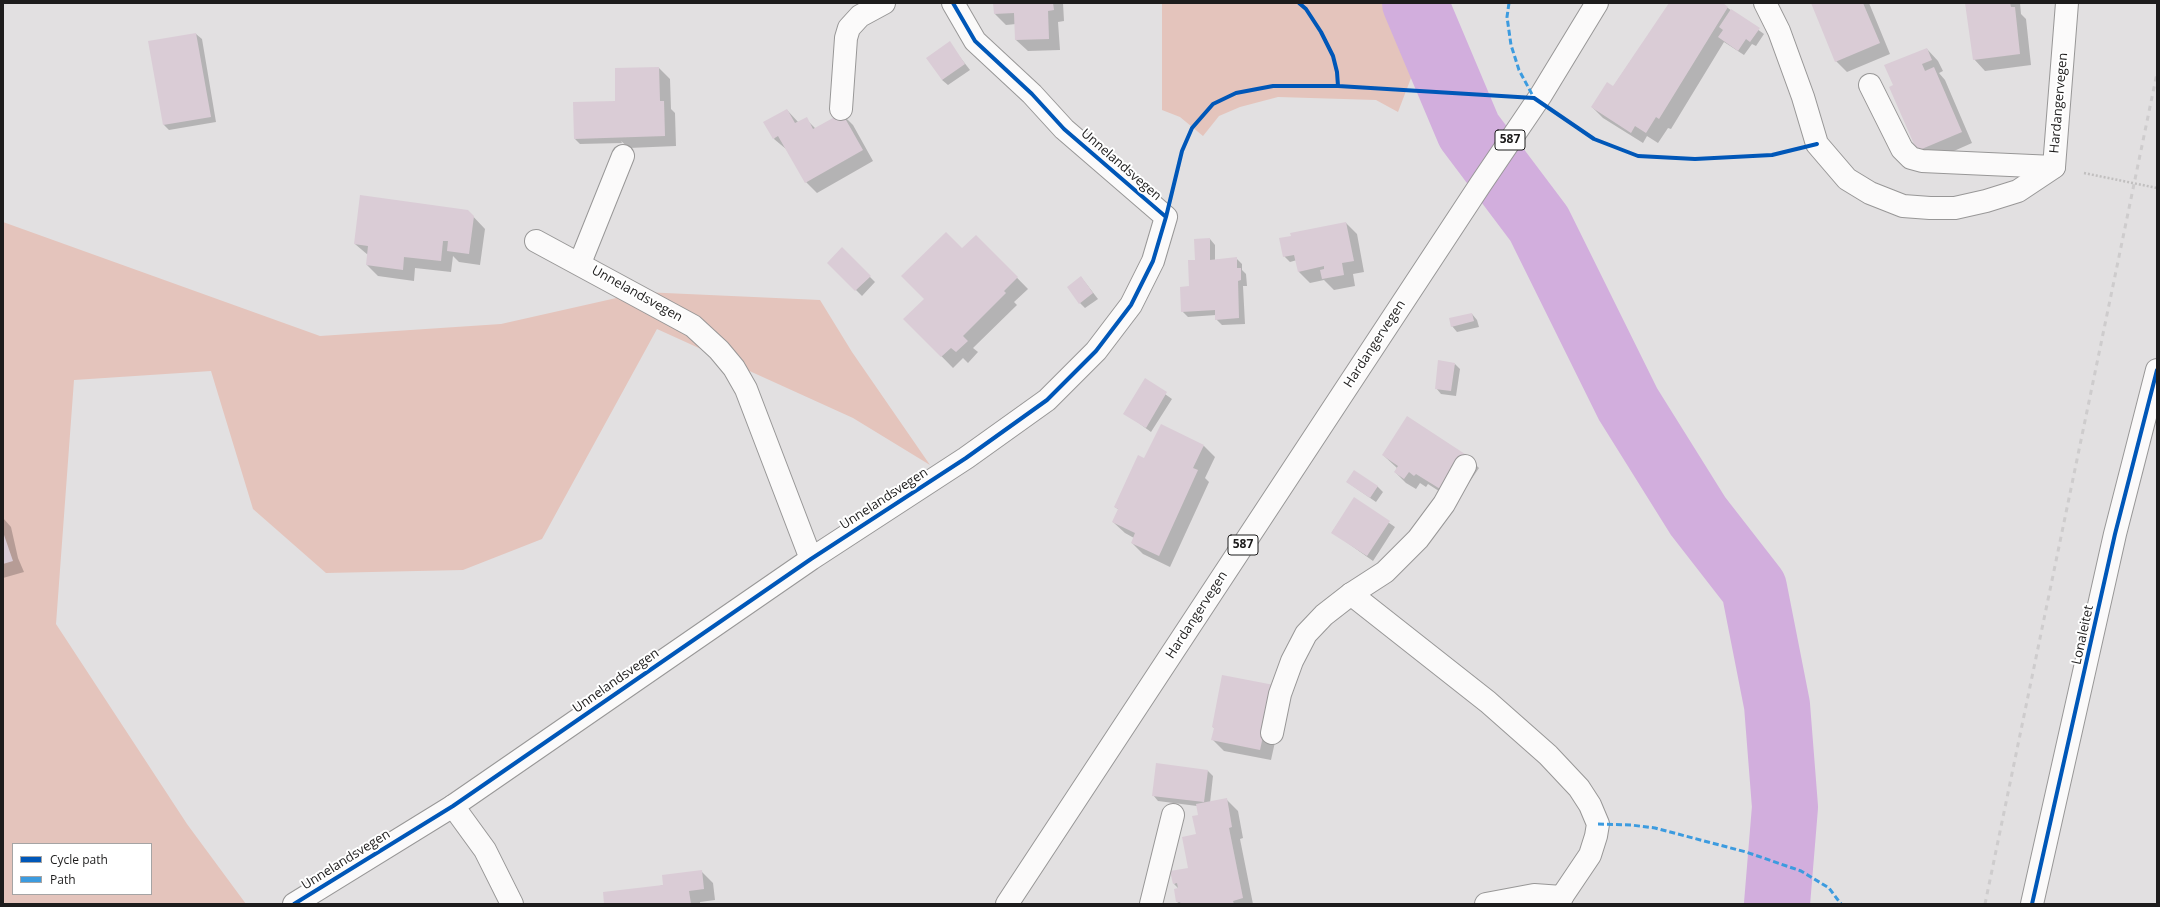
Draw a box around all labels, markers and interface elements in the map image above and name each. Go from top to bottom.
street label: Hardangervegen [2047,52,2071,154]
street label: Unnelandsvegen [1078,126,1164,204]
road number: 587 [1495,130,1525,150]
street label: Unnelandsvegen [589,263,685,325]
street label: Hardangervegen [1341,297,1409,391]
street label: Unnelandsvegen [837,465,931,533]
road number: 587 [1228,535,1258,555]
street label: Hardangervegen [1163,568,1231,662]
street label: Lonaleitet [2069,604,2097,666]
street label: Unnelandsvegen [570,646,662,716]
street label: Unnelandsvegen [299,826,393,894]
legend [12,843,152,895]
text: Cycle path [50,851,108,868]
text: Path [50,871,76,888]

